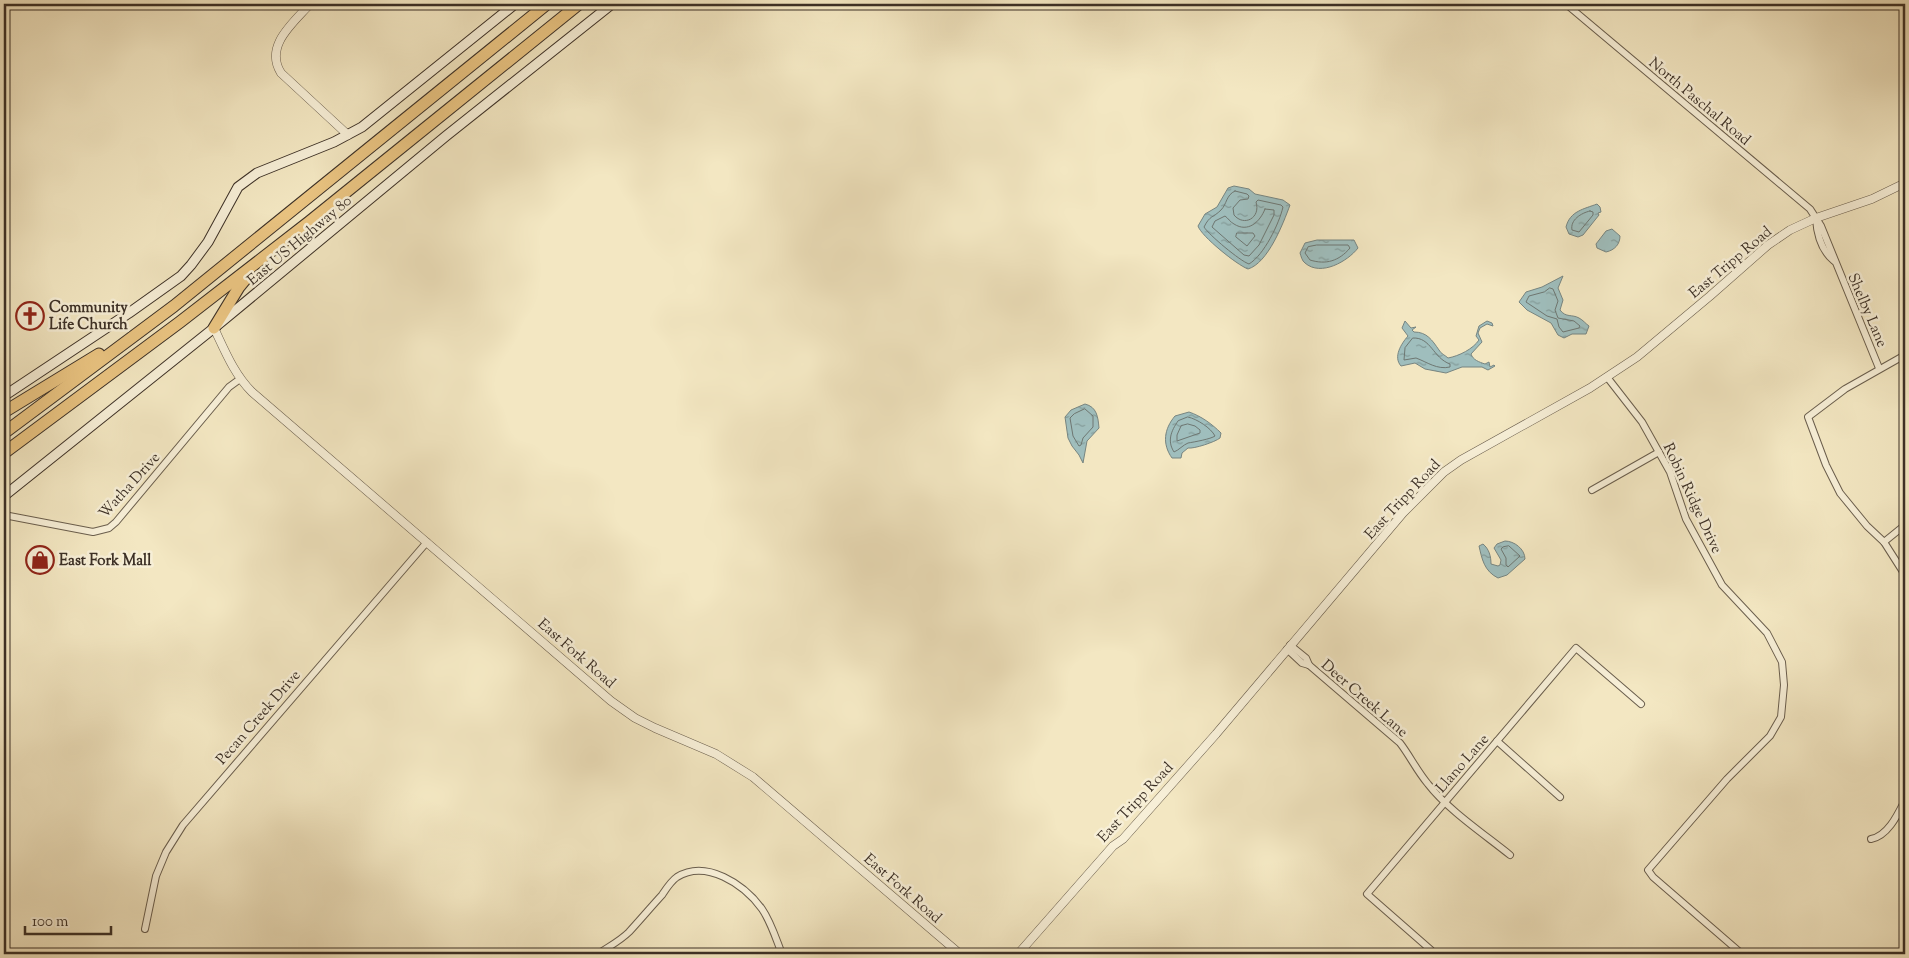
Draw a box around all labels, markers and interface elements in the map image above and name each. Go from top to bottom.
street label: North Paschal Road [1644,53,1755,151]
street label: East US Highway 80 [243,191,357,291]
street label: East Tripp Road [1685,222,1777,304]
street label: Shelby Lane [1842,270,1892,351]
place label: Community Life Church [49,298,128,336]
church icon: Community Life Church [15,301,45,331]
street label: Robin Ridge Drive [1657,440,1726,557]
street label: Watha Drive [95,448,166,524]
street label: East Tripp Road [1360,455,1446,545]
shop icon: East Fork Mall [25,545,55,575]
place label: East Fork Mall [59,551,152,572]
street label: East Fork Road [532,614,620,694]
street label: Deer Creek Lane [1316,655,1412,743]
street label: Pecan Creek Drive [212,666,306,770]
street label: Llano Lane [1432,730,1495,798]
street label: East Tripp Road [1093,758,1179,848]
street label: East Fork Road [858,849,946,929]
scale bar [25,903,111,935]
text: 100 m [32,912,69,933]

